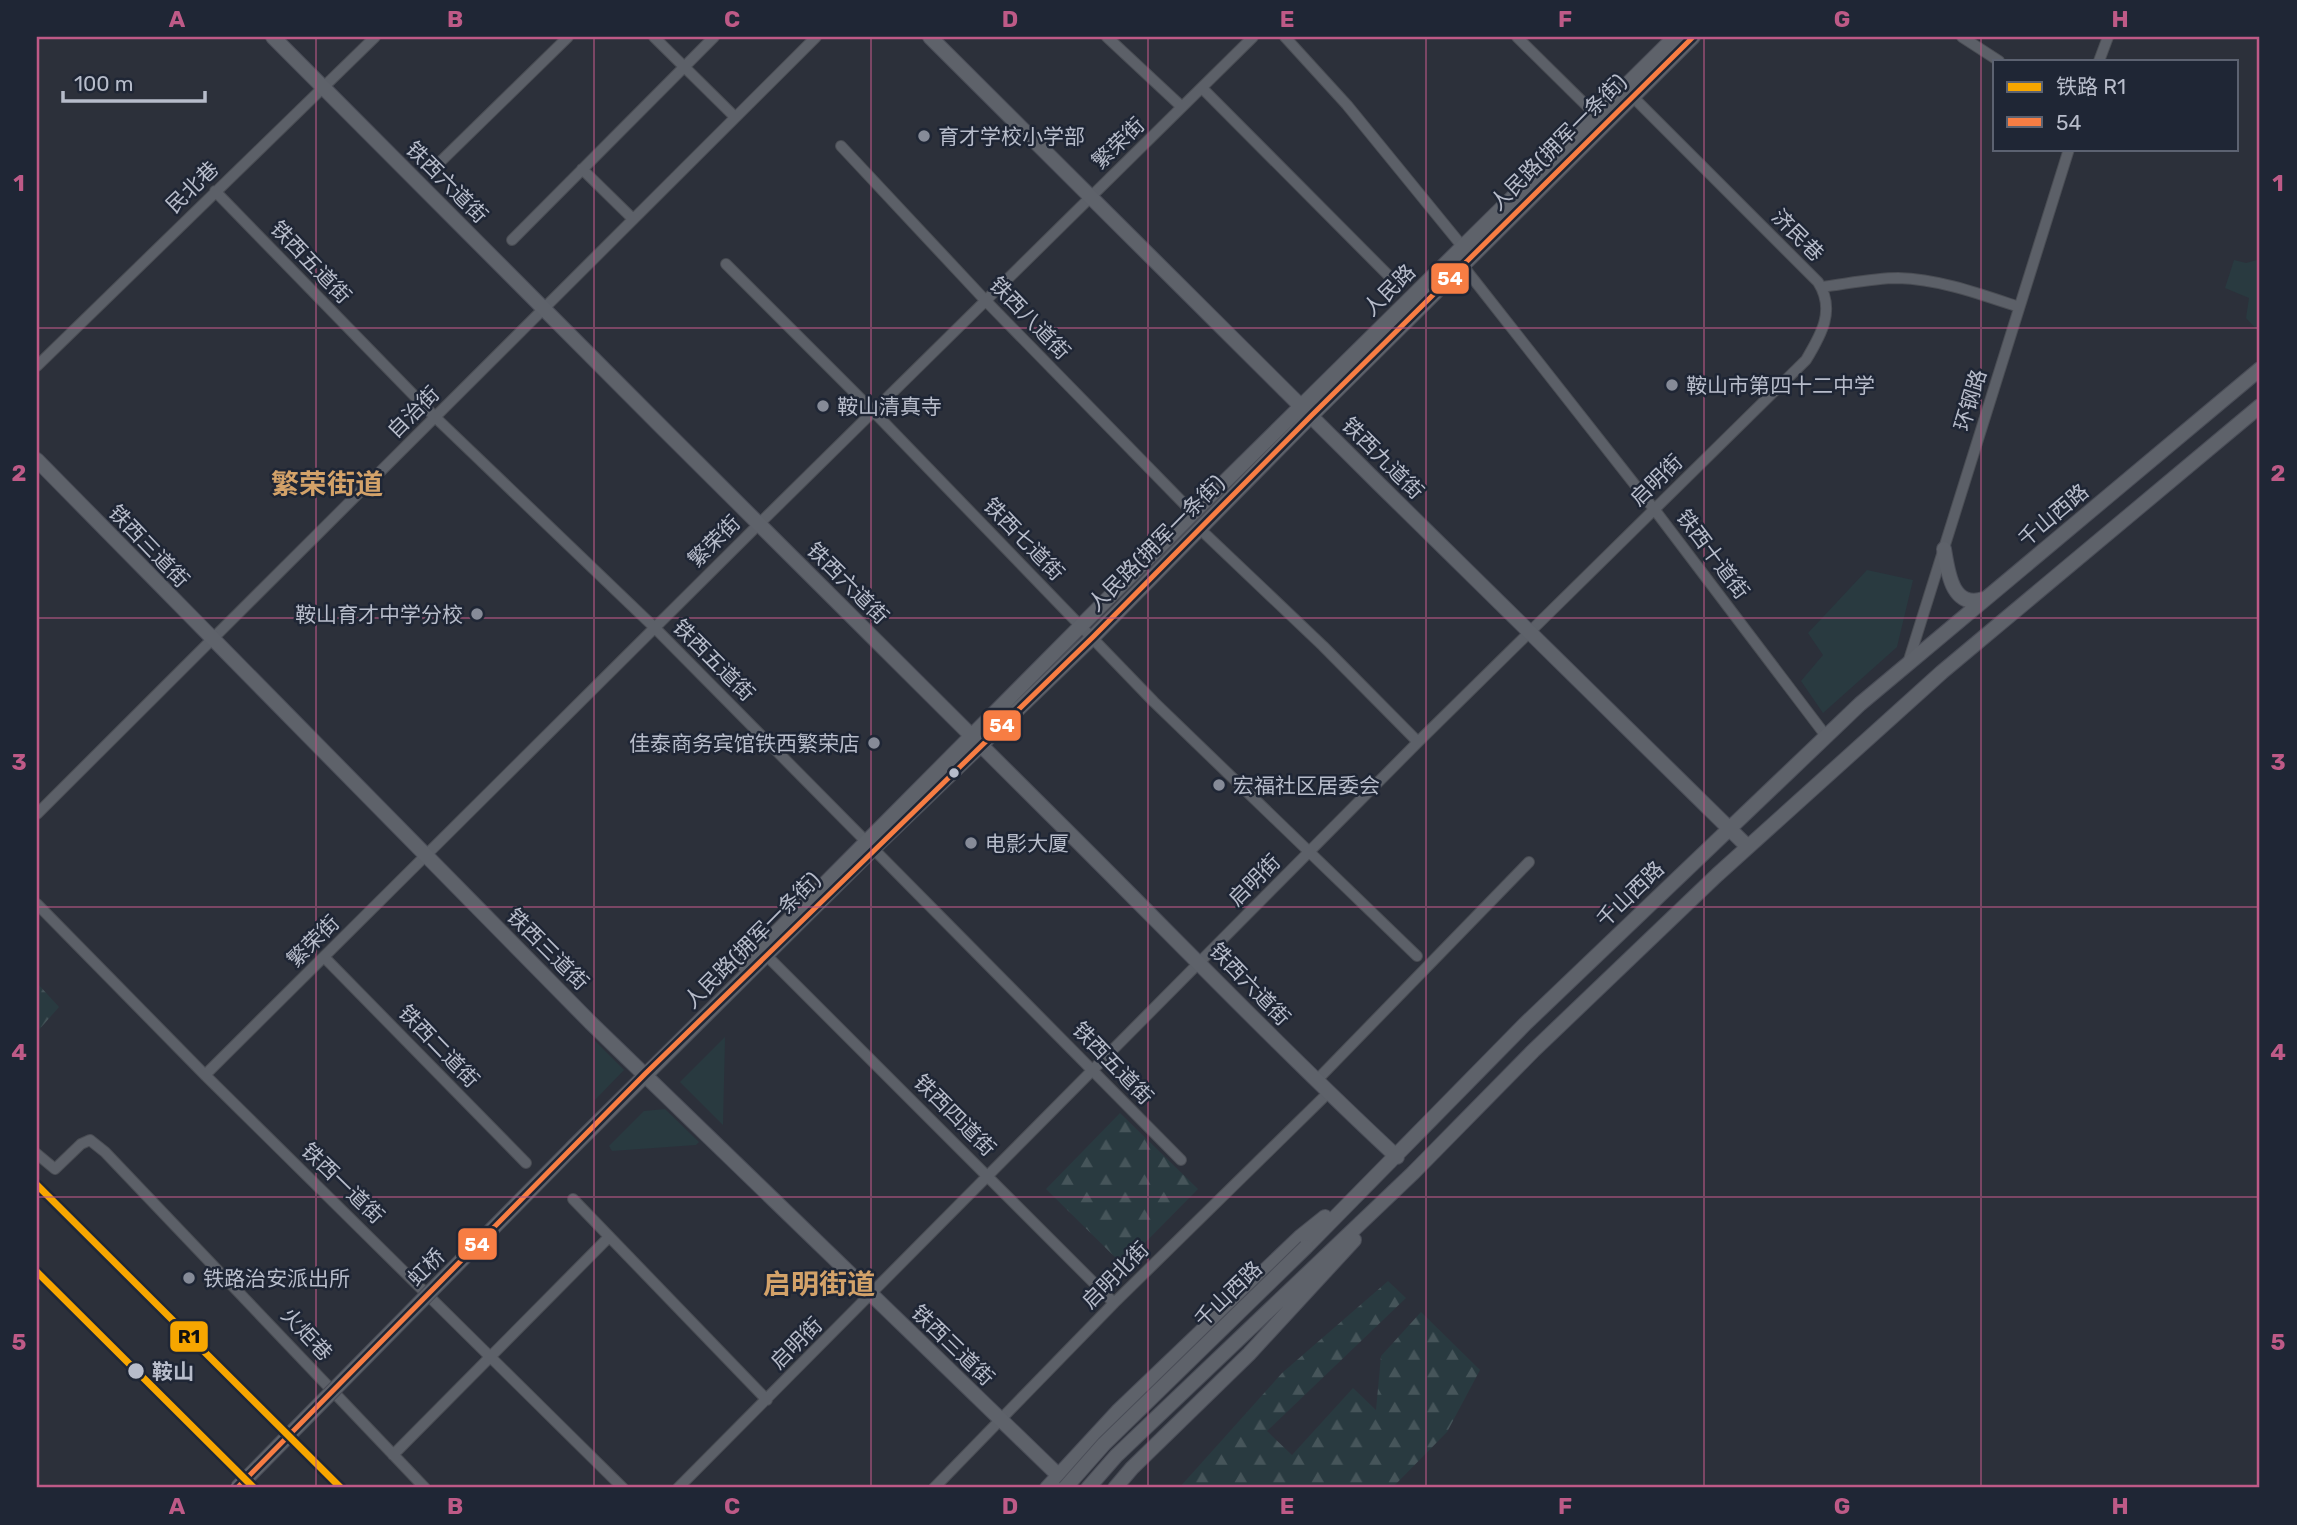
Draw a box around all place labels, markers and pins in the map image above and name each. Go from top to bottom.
place label: 育才学校小学部 [938,124,1085,149]
marker: 育才学校小学部 [916,128,932,144]
place label: 鞍山市第四十二中学 [1686,373,1875,398]
marker: 鞍山市第四十二中学 [1664,377,1680,393]
place label: 鞍山清真寺 [837,394,942,419]
marker: 鞍山清真寺 [815,398,831,414]
place label: 鞍山育才中学分校 [295,602,463,627]
marker: 鞍山育才中学分校 [469,606,485,622]
place label: 佳泰商务宾馆铁西繁荣店 [629,731,860,756]
marker: 佳泰商务宾馆铁西繁荣店 [866,735,882,751]
unlabelled marker [947,766,961,780]
place label: 宏福社区居委会 [1233,773,1380,798]
marker: 宏福社区居委会 [1211,777,1227,793]
place label: 电影大厦 [985,831,1069,856]
marker: 电影大厦 [963,835,979,851]
place label: 铁路治安派出所 [203,1266,350,1291]
marker: 铁路治安派出所 [181,1270,197,1286]
place label: 鞍山 [152,1359,194,1384]
marker: 鞍山 [126,1361,146,1381]

